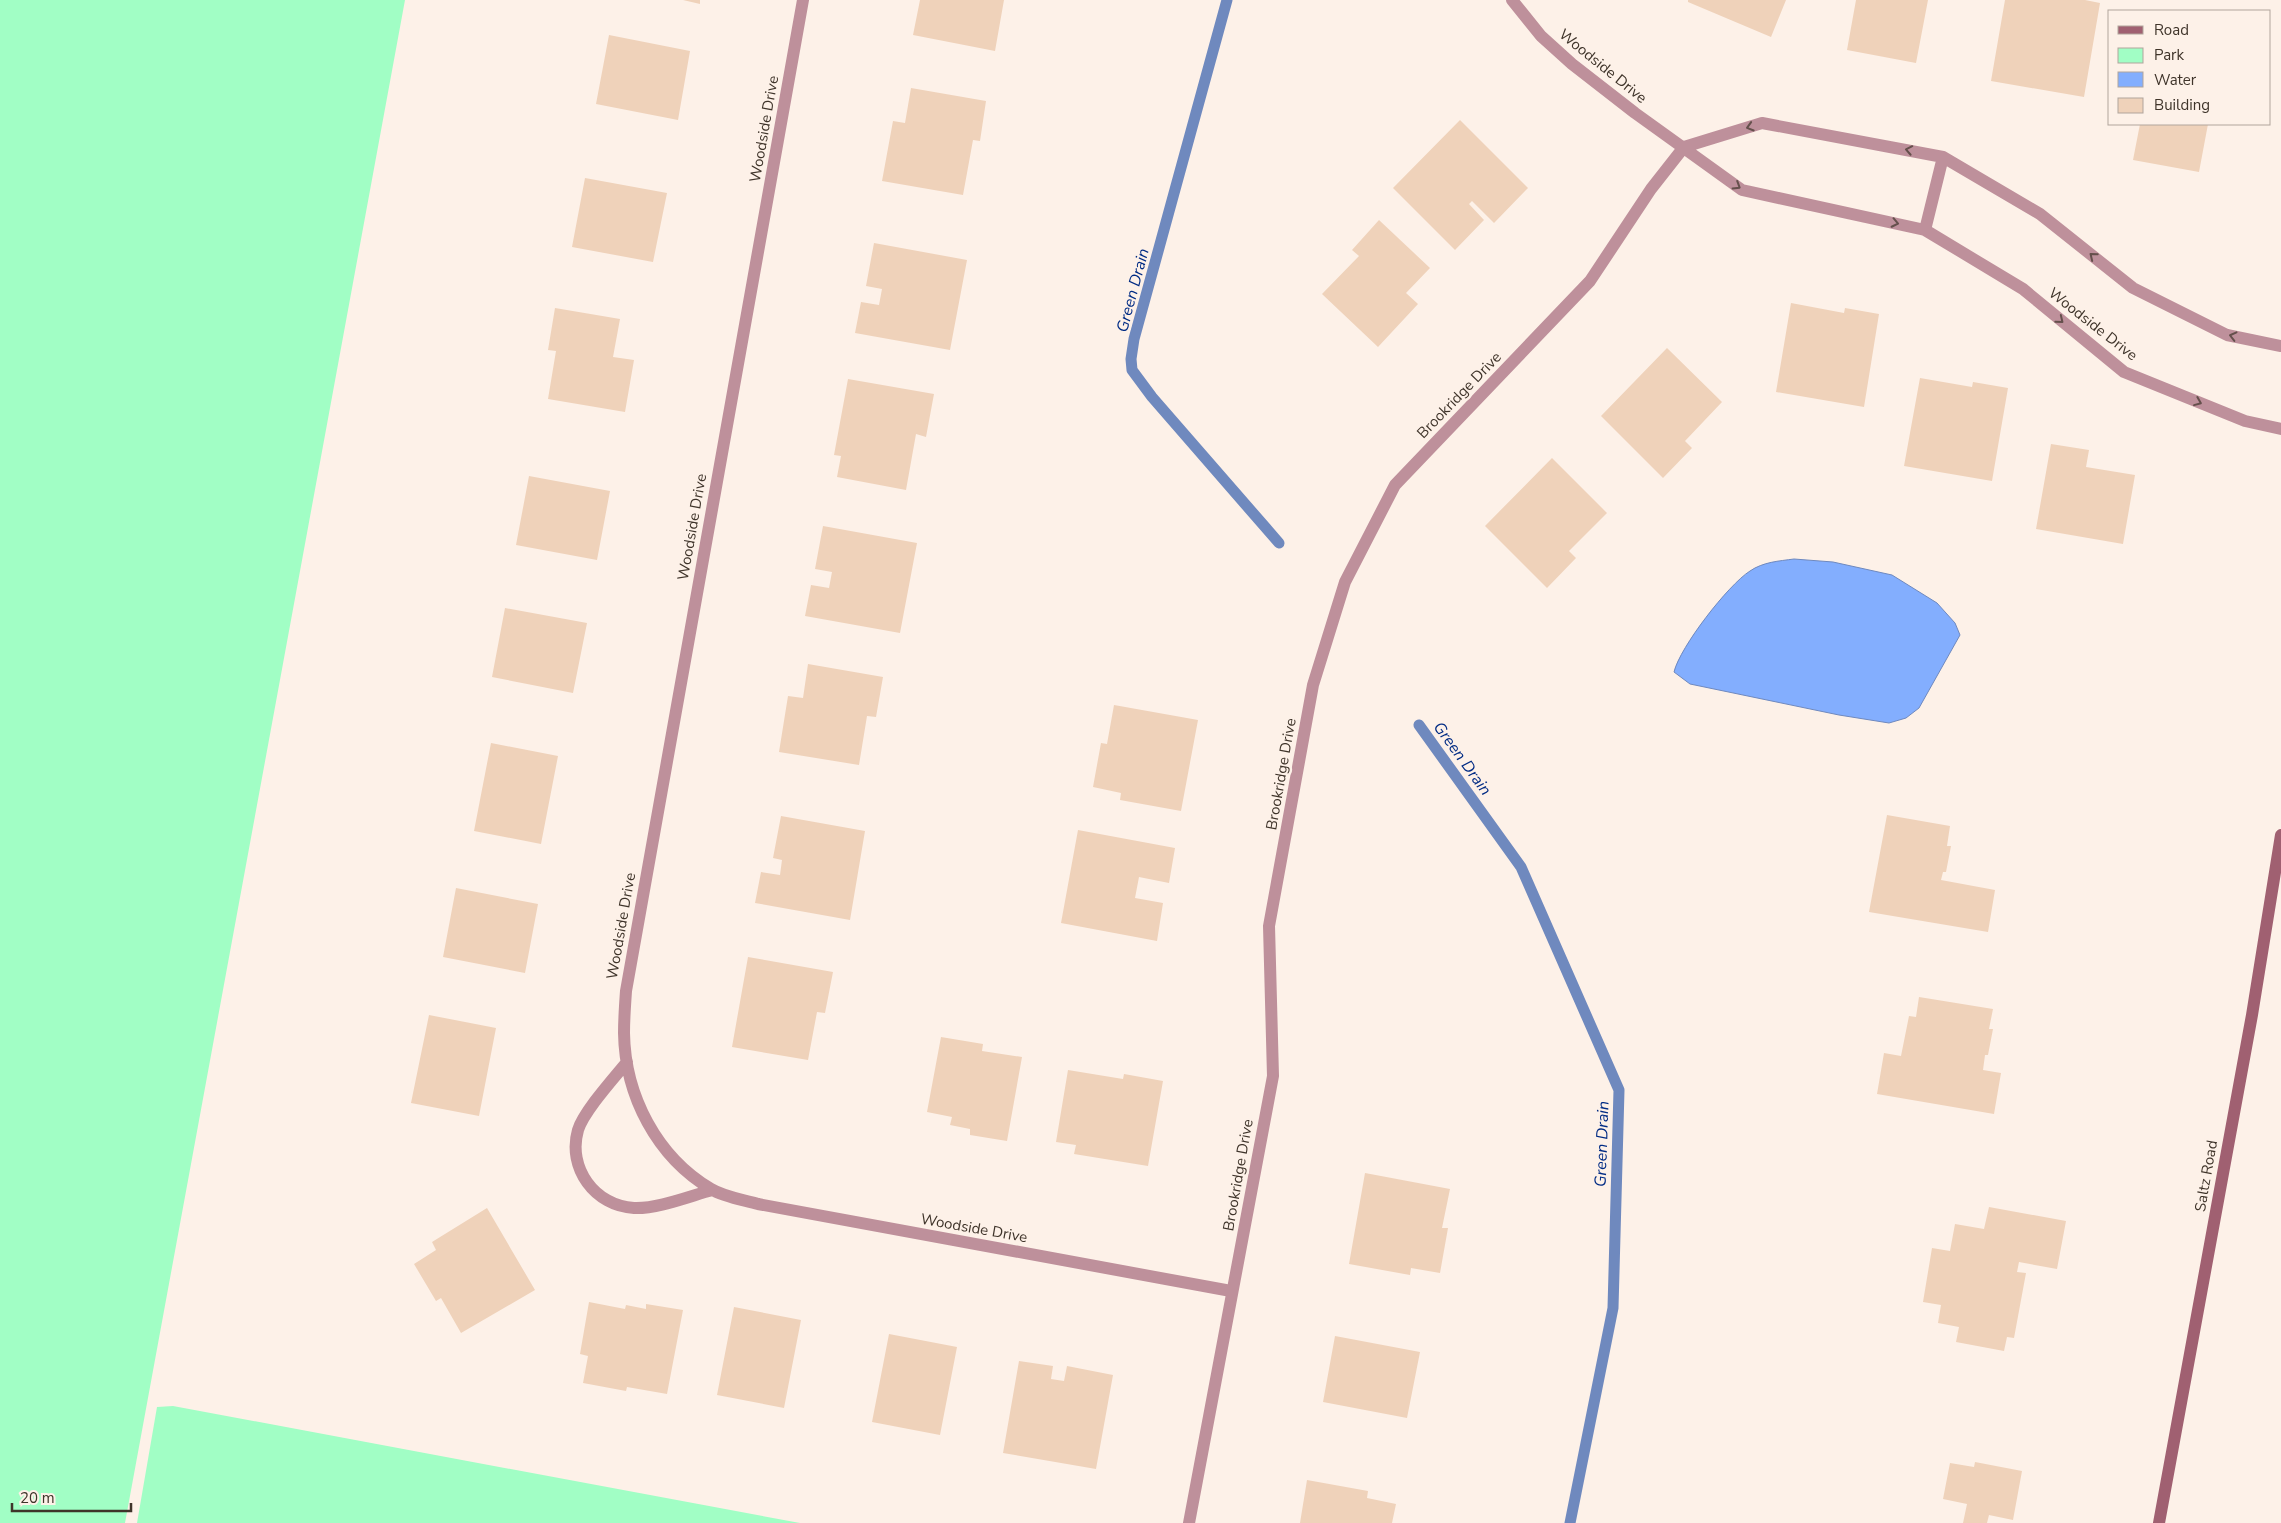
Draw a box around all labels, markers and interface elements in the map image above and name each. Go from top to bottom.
legend [2108,10,2271,125]
text: Road [2154,20,2189,40]
street label: Woodside Drive [1555,24,1651,108]
text: Park [2154,45,2184,65]
text: Water [2154,70,2197,90]
street label: Woodside Drive [745,74,783,184]
text: Building [2154,95,2210,115]
one-way arrow [1746,121,1754,131]
one-way arrow [1905,146,1913,156]
one-way arrow [1732,179,1741,189]
one-way arrow [1891,217,1899,228]
water label: Green Drain [1111,246,1155,335]
one-way arrow [2090,254,2099,262]
street label: Woodside Drive [2044,283,2142,365]
one-way arrow [2054,315,2063,323]
one-way arrow [2229,331,2238,342]
street label: Brookridge Drive [1412,347,1506,443]
one-way arrow [2193,396,2202,407]
street label: Woodside Drive [673,472,711,582]
street label: Brookridge Drive [1261,716,1301,832]
water label: Green Drain [1428,717,1496,800]
street label: Woodside Drive [602,871,640,981]
water label: Green Drain [1590,1101,1614,1188]
street label: Brookridge Drive [1218,1117,1258,1233]
street label: Saltz Road [2190,1139,2222,1213]
street label: Woodside Drive [919,1209,1029,1247]
scale bar [12,1480,131,1512]
text: 20 m [20,1488,55,1508]

